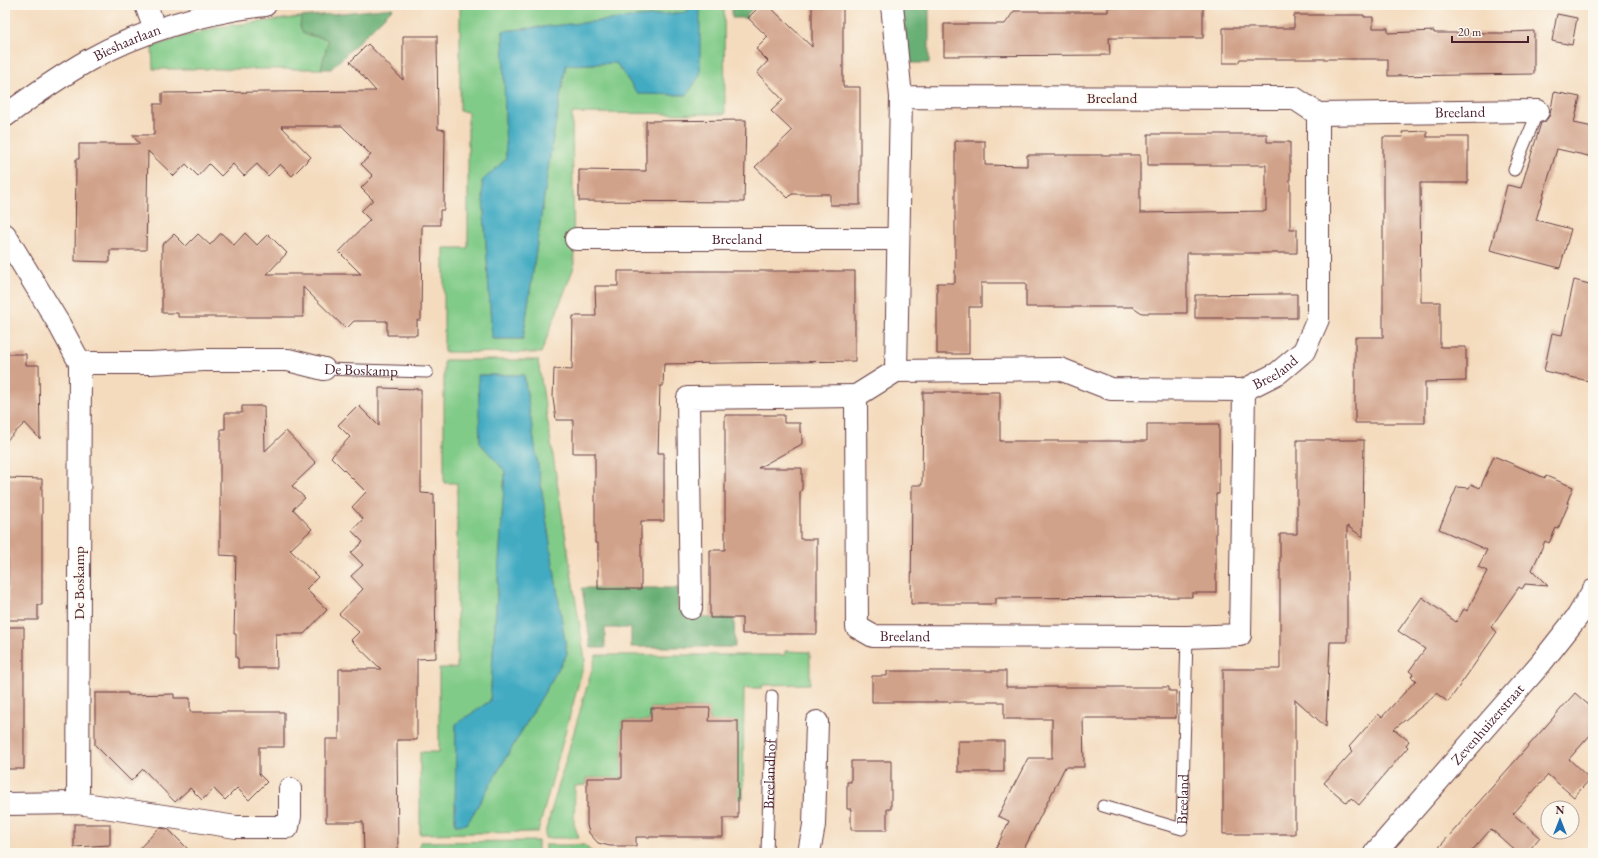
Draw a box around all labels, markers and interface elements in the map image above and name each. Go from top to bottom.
scale bar [1452,18,1528,44]
street label: Bieshaarlaan [90,19,163,65]
text: 20 m [1458,24,1482,40]
street label: Breeland [1087,88,1138,107]
street label: Breeland [1435,102,1486,121]
street label: Breeland [712,229,763,248]
street label: Breeland [1249,350,1302,393]
street label: De Boskamp [324,359,398,380]
street label: De Boskamp [69,546,88,620]
street label: Breeland [880,626,931,645]
street label: Zevenhuizerstraat [1446,679,1528,769]
street label: Breelandhof [758,736,780,810]
street label: Breeland [1172,773,1192,825]
north arrow [1540,800,1580,840]
text: N [1556,803,1565,817]

